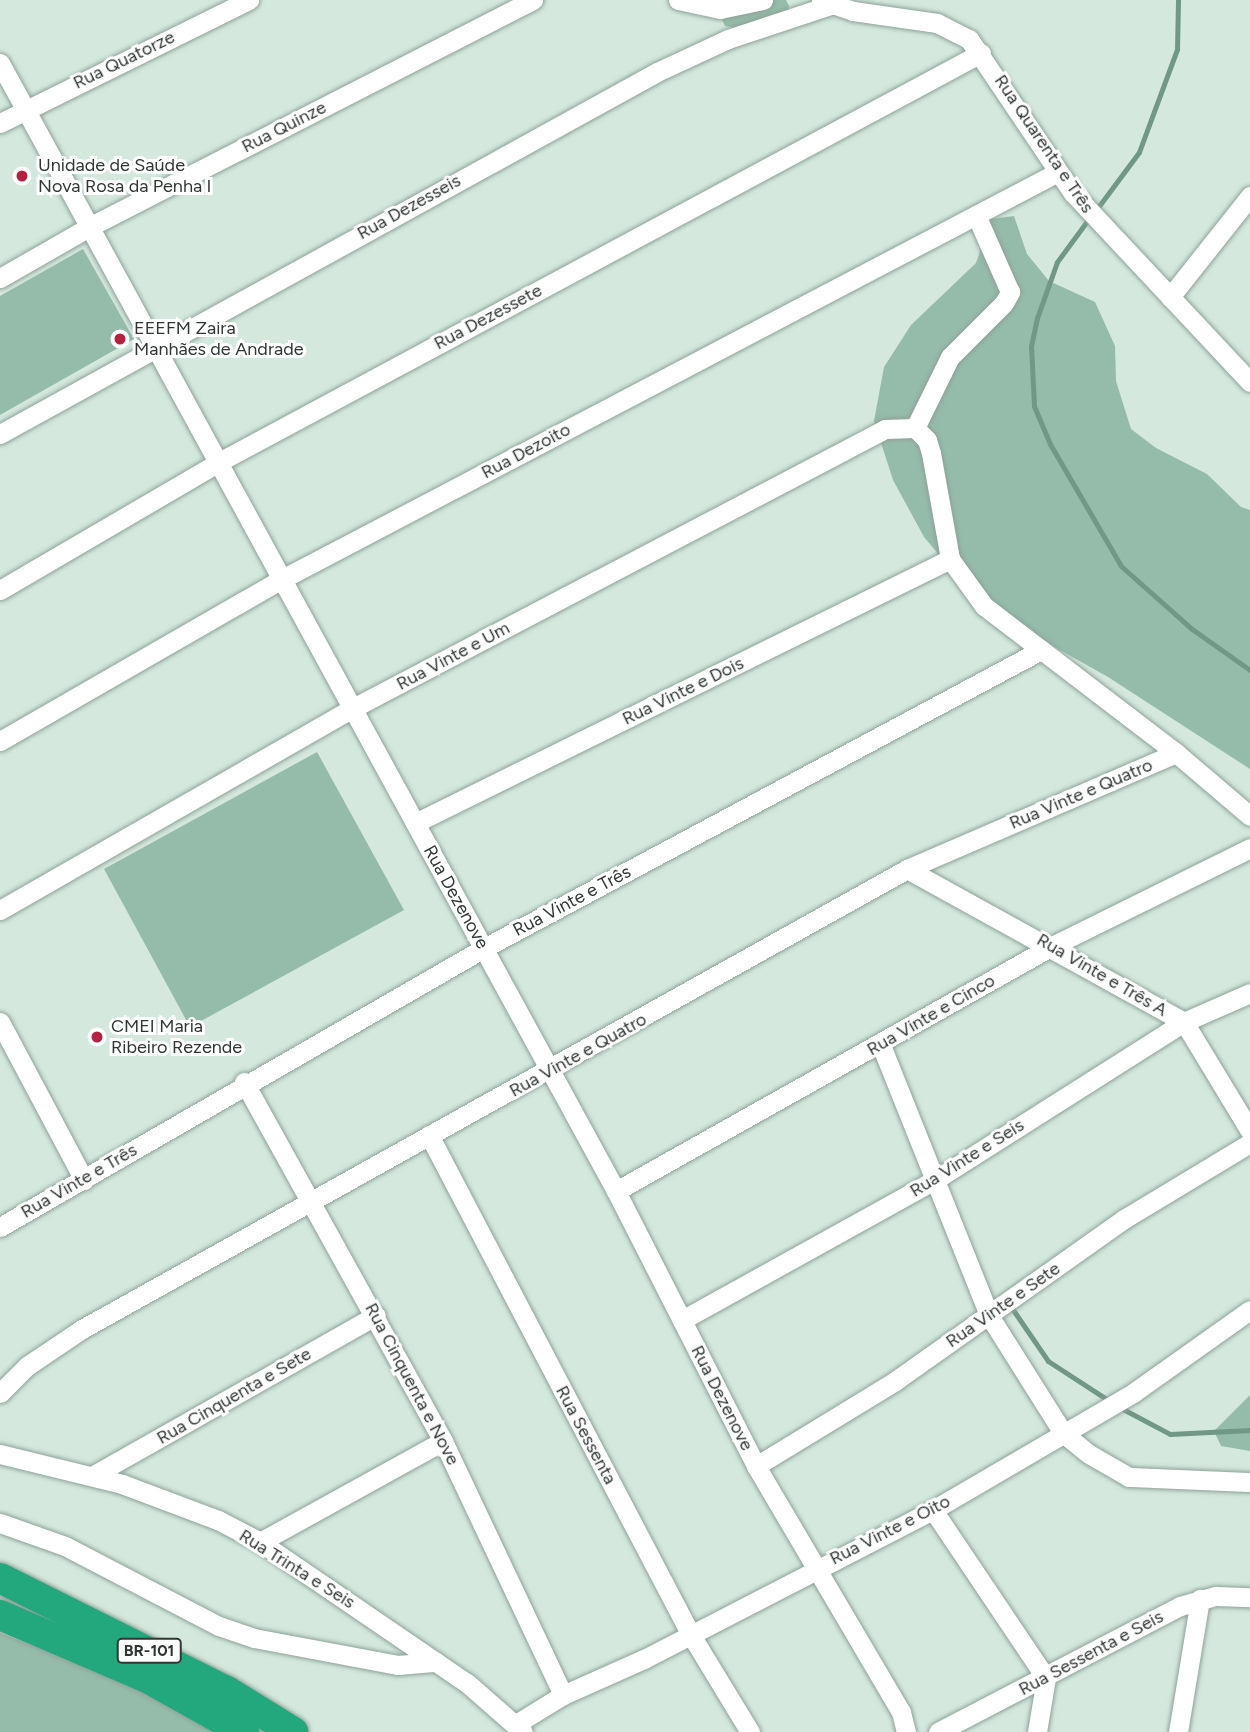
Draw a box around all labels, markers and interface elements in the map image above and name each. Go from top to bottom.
street label: Rua Quatorze [70,26,178,94]
street label: Rua Quarenta e Três [990,71,1098,217]
street label: Rua Quinze [238,97,330,157]
place label: Unidade de Saúde Nova Rosa da Penha I [38,155,211,198]
marker: Unidade de Saúde Nova Rosa da Penha I [12,166,32,186]
street label: Rua Dezesseis [353,170,465,244]
street label: Rua Dezessete [430,280,546,354]
place label: EEEFM Zaira Manhães de Andrade [134,318,304,360]
marker: EEEFM Zaira Manhães de Andrade [112,331,128,347]
street label: Rua Dezoito [478,419,574,483]
street label: Rua Vinte e Um [393,617,513,695]
street label: Rua Vinte e Dois [619,652,747,730]
street label: Rua Vinte e Quatro [1006,754,1156,834]
street label: Rua Dezenove [419,841,493,953]
street label: Rua Vinte e Três [509,861,635,941]
street label: Rua Vinte e Três A [1033,929,1171,1021]
street label: Rua Vinte e Cinco [863,970,999,1060]
street label: Rua Vinte e Quatro [506,1008,650,1102]
place label: CMEI Maria Ribeiro Rezende [111,1016,242,1058]
marker: CMEI Maria Ribeiro Rezende [89,1029,105,1045]
street label: Rua Vinte e Seis [906,1114,1028,1202]
street label: Rua Vinte e Três [17,1139,141,1223]
street label: Rua Vinte e Sete [942,1258,1064,1352]
street label: Rua Cinquenta e Nove [360,1299,464,1469]
street label: Rua Dezenove [686,1342,758,1454]
street label: Rua Cinquenta e Sete [153,1343,315,1449]
street label: Rua Sessenta [551,1382,621,1488]
street label: Rua Vinte e Oito [826,1490,954,1570]
street label: Rua Trinta e Seis [235,1525,359,1613]
street label: Rua Sessenta e Seis [1015,1606,1167,1700]
road number: BR-101 [116,1638,182,1664]

